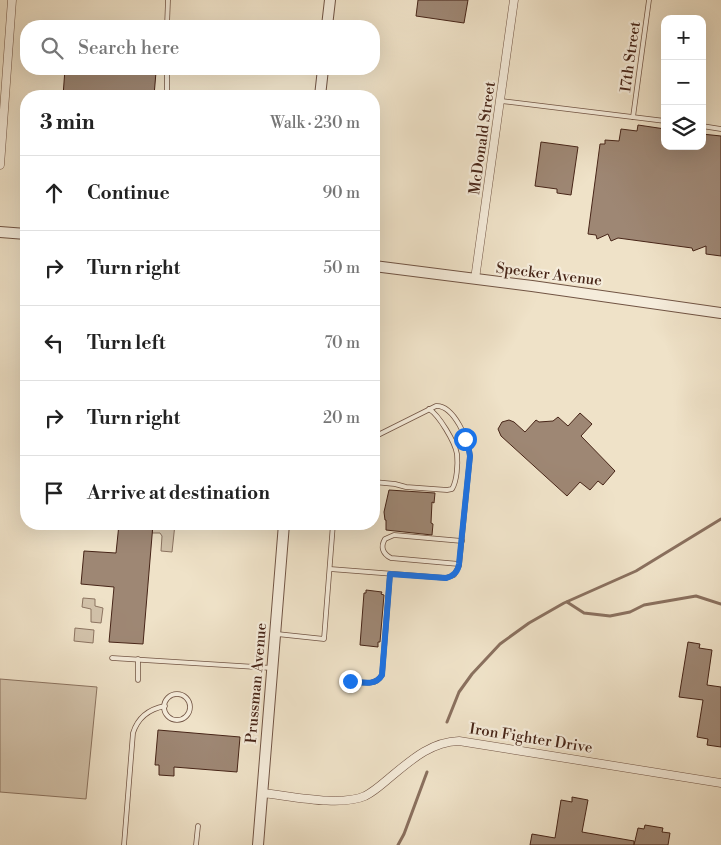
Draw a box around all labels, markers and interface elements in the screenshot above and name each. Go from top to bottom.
map controls [661,15,706,150]
button: + [661,15,706,60]
search box [20,20,380,75]
street label: 17th Street [616,20,645,94]
icon: search [38,34,66,62]
text: Search here [78,36,179,60]
button: − [661,60,706,105]
street label: McDonald Street [465,80,500,196]
button: layers [661,105,706,150]
text: 3 min [40,110,95,136]
text: Walk · 230 m [270,113,360,133]
icon: ahead [40,179,68,207]
text: Continue [87,181,170,205]
text: 90 m [322,183,360,203]
icon: right [40,254,68,282]
text: Turn right [87,256,180,280]
text: 50 m [323,258,360,278]
street label: Specker Avenue [495,259,603,290]
icon: left [40,329,68,357]
text: Turn left [87,331,166,355]
text: 70 m [324,333,360,353]
icon: right [40,404,68,432]
text: Turn right [87,406,180,430]
text: 20 m [323,408,360,428]
route start [454,428,477,451]
icon: arrive [40,479,68,507]
text: Arrive at destination [87,481,270,505]
street label: Prussman Avenue [242,622,271,744]
route end [339,670,362,693]
street label: Iron Fighter Drive [468,719,594,758]

